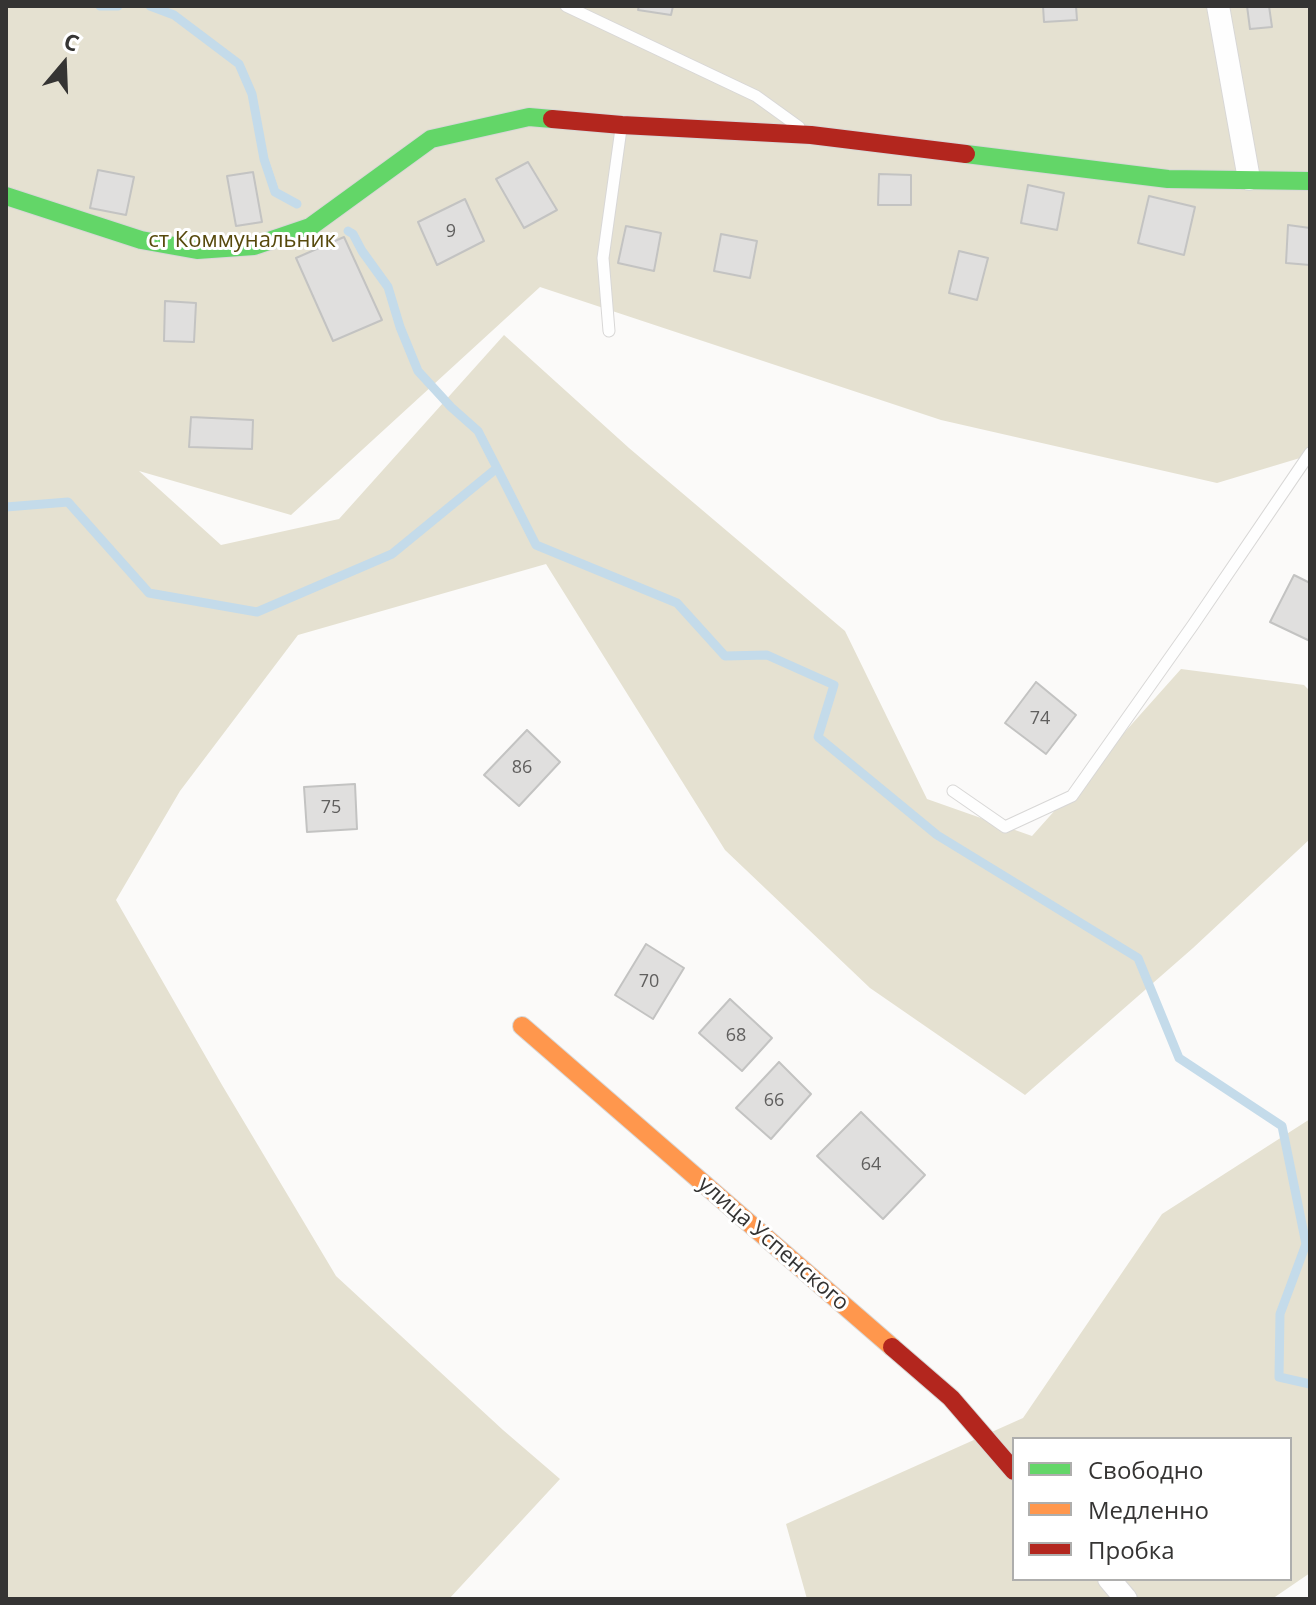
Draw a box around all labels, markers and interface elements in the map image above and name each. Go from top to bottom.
north arrow [24,24,104,104]
text: С [60,25,83,58]
house number: 9 [446,221,456,243]
park label: ст Коммунальник [148,228,336,254]
house number: 74 [1030,708,1050,730]
house number: 86 [512,757,532,779]
house number: 75 [321,797,341,819]
house number: 70 [639,971,659,993]
house number: 68 [726,1025,746,1047]
house number: 66 [764,1090,784,1112]
house number: 64 [861,1154,881,1176]
street label: улица Успенского [692,1171,854,1317]
legend [1012,1437,1292,1581]
text: Свободно [1088,1453,1203,1486]
text: Медленно [1088,1493,1209,1526]
text: Пробка [1088,1533,1175,1566]

